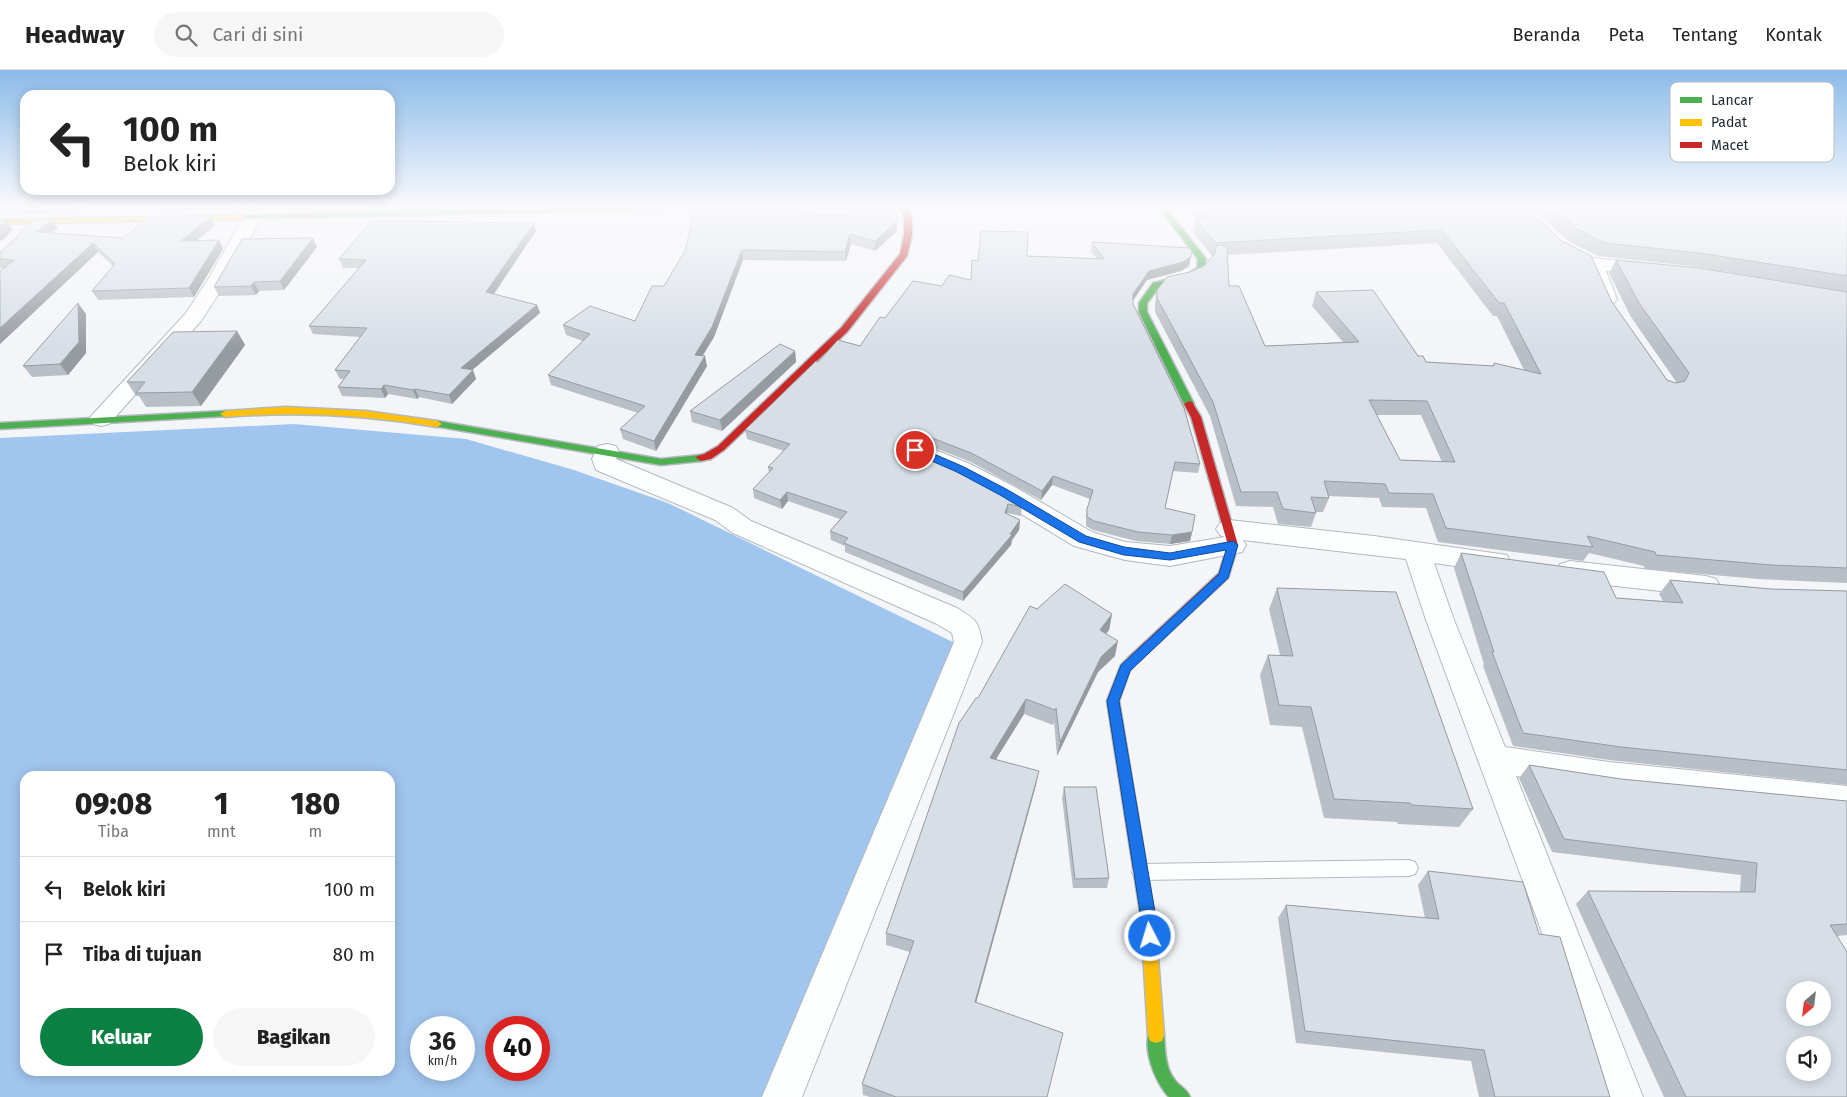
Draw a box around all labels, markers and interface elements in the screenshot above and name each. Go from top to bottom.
search box [154,12,504,57]
text: Headway [25,21,124,49]
icon: search [172,21,200,49]
text: Cari di sini [212,23,303,46]
text: Beranda [1513,24,1581,46]
text: Peta [1609,24,1644,46]
text: Tentang [1672,24,1737,46]
text: Kontak [1765,24,1822,46]
legend [1670,82,1834,162]
text: Lancar [1711,92,1754,109]
text: 100 m [123,108,218,150]
icon: left [40,110,105,175]
text: Padat [1711,114,1748,131]
text: Macet [1711,137,1750,154]
text: Belok kiri [123,150,217,177]
pin [894,429,936,471]
icon: arrive [901,436,929,464]
text: 09:08 [75,786,152,822]
text: 1 [214,786,228,822]
text: 180 [291,786,340,822]
text: Tiba [98,822,129,841]
text: mnt [207,822,236,841]
text: m [309,822,322,841]
icon: left [40,875,68,903]
text: Belok kiri [83,878,166,901]
text: 100 m [324,878,375,901]
position arrow [1123,909,1175,961]
icon: arrive [40,940,68,968]
text: Tiba di tujuan [83,943,202,966]
text: 80 m [333,943,375,966]
north arrow [1786,981,1831,1026]
map controls [1786,981,1831,1081]
button: Keluar [40,1008,203,1066]
button: Bagikan [213,1008,375,1066]
speed limit sign: 40 [485,1016,550,1081]
text: 36 [429,1027,456,1057]
button: sound [1786,1036,1831,1081]
text: km/h [428,1054,457,1068]

